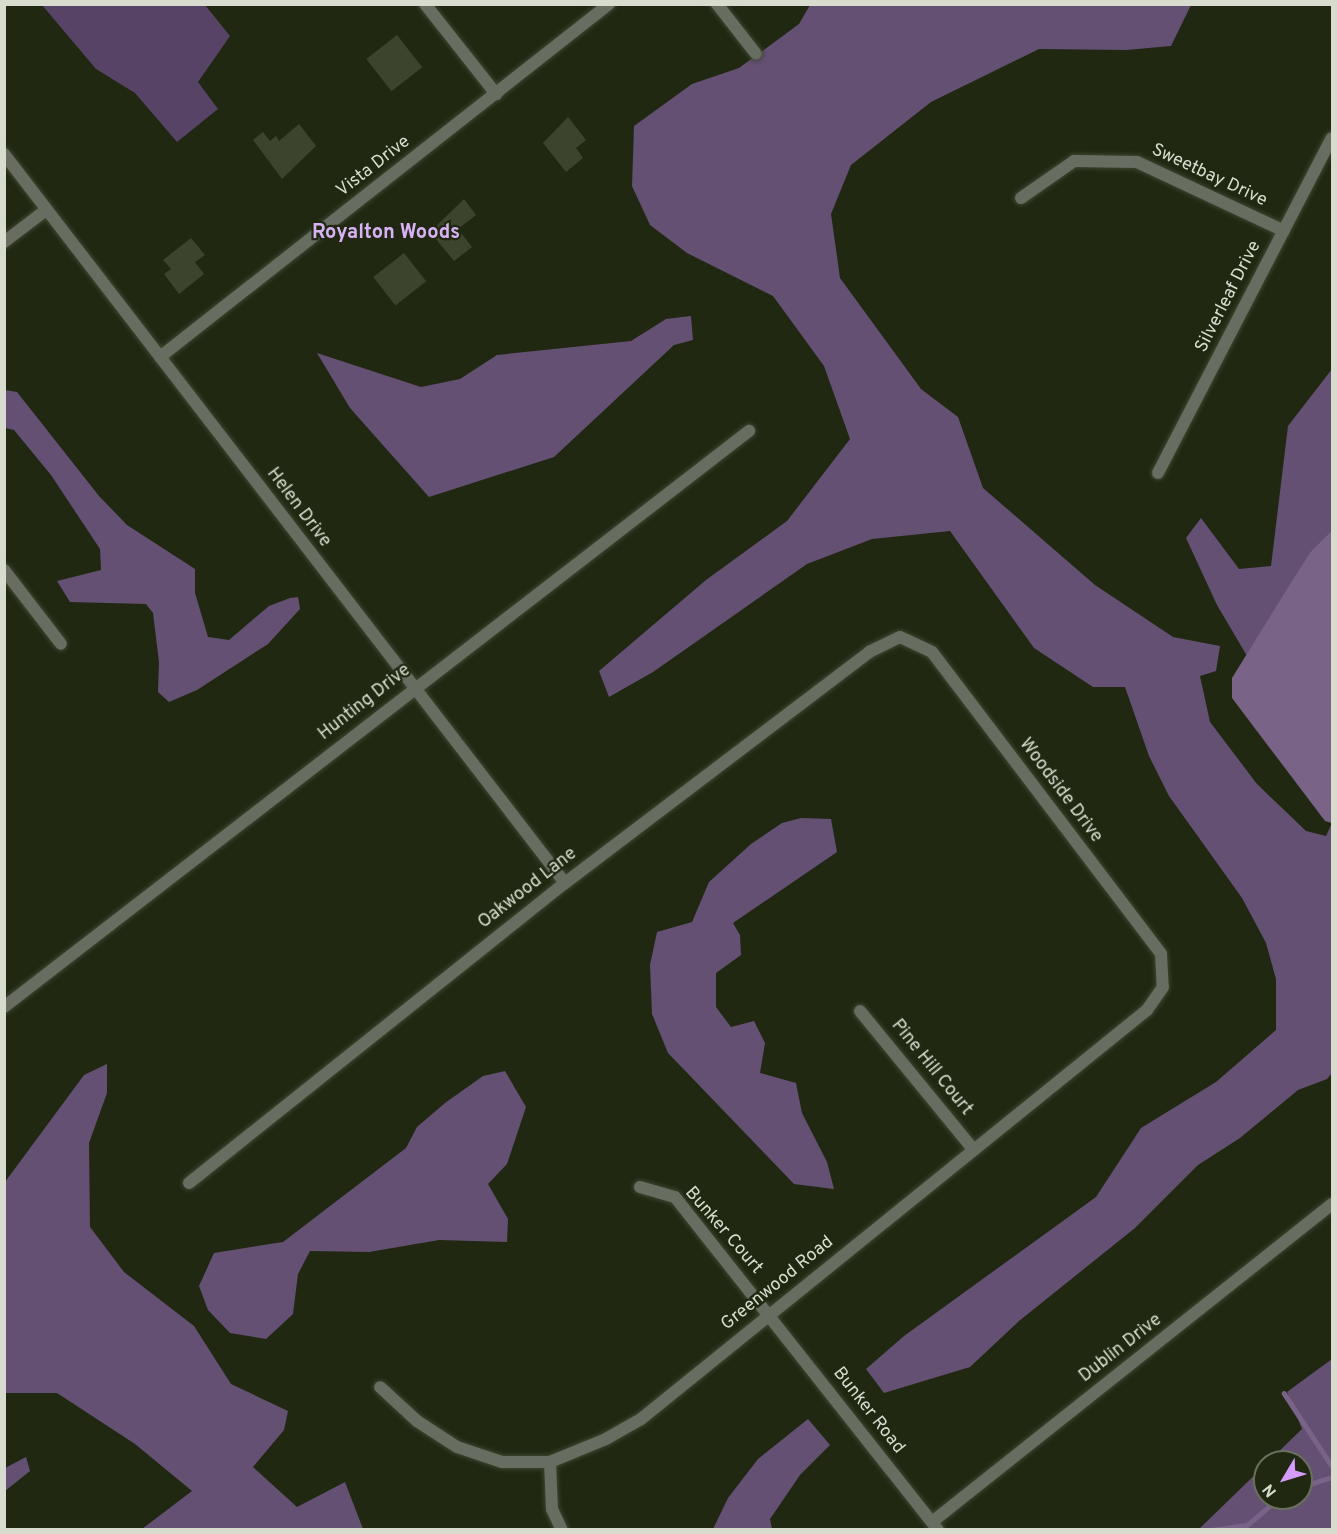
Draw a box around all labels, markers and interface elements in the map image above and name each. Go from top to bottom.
street label: Vista Drive [333,132,415,202]
street label: Sweetbay Drive [1148,140,1270,212]
district label: Royalton Woods [312,221,460,245]
street label: Silverleaf Drive [1192,237,1266,357]
street label: Helen Drive [261,464,335,552]
street label: Hunting Drive [315,660,415,746]
street label: Woodside Drive [1014,734,1106,848]
street label: Oakwood Lane [474,844,582,934]
street label: Pine Hill Court [886,1016,976,1120]
street label: Bunker Court [679,1183,767,1279]
street label: Greenwood Road [718,1232,838,1336]
street label: Dublin Drive [1075,1310,1167,1388]
street label: Bunker Road [827,1363,909,1459]
north arrow [1253,1450,1313,1510]
text: N [1259,1479,1282,1501]

